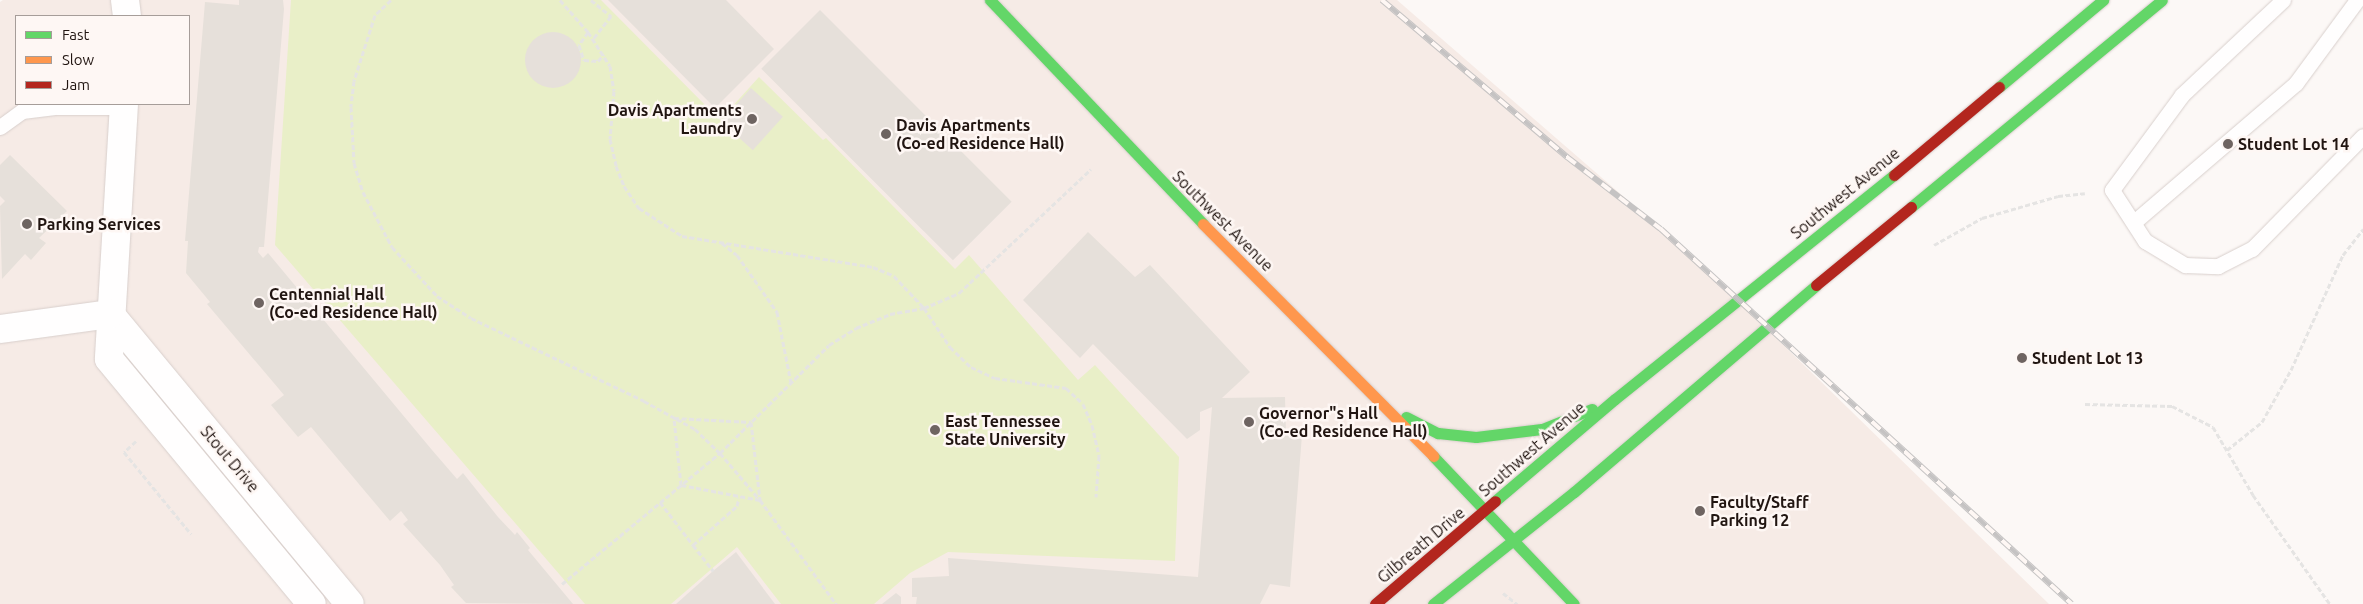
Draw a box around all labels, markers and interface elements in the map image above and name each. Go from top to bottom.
legend [15,15,190,105]
text: Fast [62,26,89,43]
text: Slow [62,51,94,68]
text: Jam [62,76,90,93]
place label: Davis Apartments Laundry [608,100,742,138]
marker: Davis Apartments Laundry [746,113,758,125]
place label: Davis Apartments (Co-ed Residence Hall) [896,115,1064,153]
marker: Davis Apartments (Co-ed Residence Hall) [880,128,892,140]
place label: Student Lot 14 [2238,134,2349,154]
marker: Student Lot 14 [2222,138,2234,150]
street label: Southwest Avenue [1787,143,1903,243]
street label: Southwest Avenue [1169,167,1277,275]
place label: Parking Services [37,214,161,234]
marker: Parking Services [21,218,33,230]
place label: Centennial Hall (Co-ed Residence Hall) [269,284,437,322]
marker: Centennial Hall (Co-ed Residence Hall) [253,297,265,309]
place label: Student Lot 13 [2032,348,2143,368]
marker: Student Lot 13 [2016,352,2028,364]
street label: Southwest Avenue [1475,398,1589,500]
place label: Governor"s Hall (Co-ed Residence Hall) [1259,403,1427,441]
place label: East Tennessee State University [945,411,1066,449]
marker: Governor"s Hall (Co-ed Residence Hall) [1243,416,1255,428]
street label: Stout Drive [197,422,263,496]
marker: East Tennessee State University [929,424,941,436]
place label: Faculty/Staff Parking 12 [1710,492,1809,530]
street label: Gilbreath Drive [1373,503,1469,587]
marker: Faculty/Staff Parking 12 [1694,505,1706,517]

